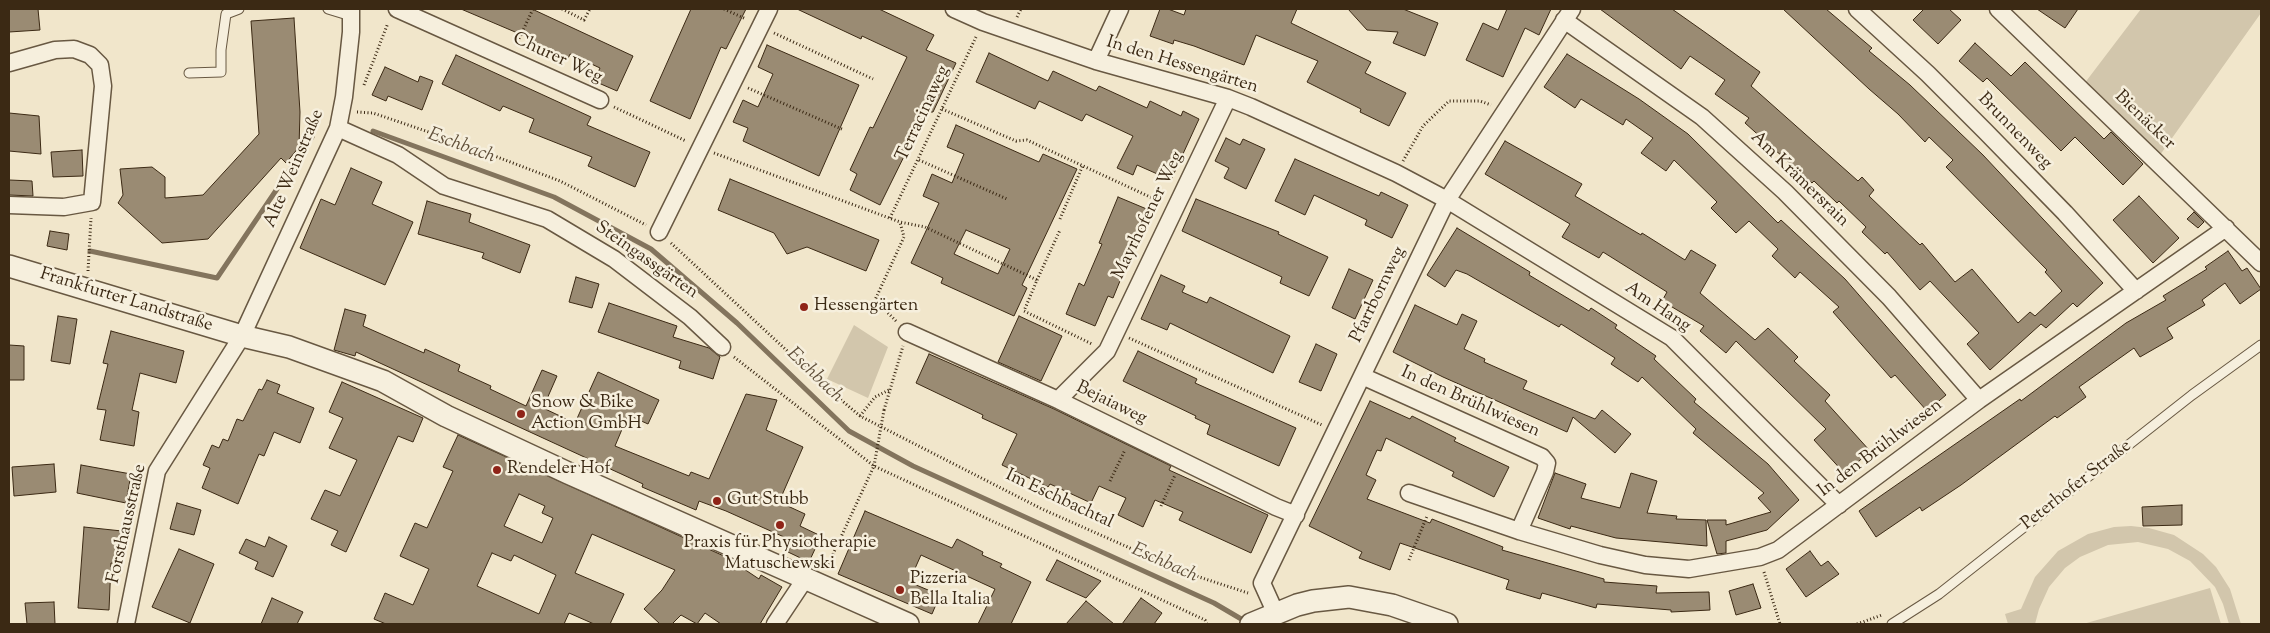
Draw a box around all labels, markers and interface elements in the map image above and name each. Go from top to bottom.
street label: Churer Weg [509,29,605,89]
street label: In den Hessengärten [1103,33,1261,99]
street label: Terracinaweg [892,63,956,165]
street label: Bienäcker [2109,87,2179,155]
street label: Brunnenweg [1972,89,2056,175]
street label: Alte Weinstraße [260,107,330,231]
water label: Eschbach [424,124,498,170]
street label: Am Krämersrain [1745,128,1853,232]
street label: Mayrhofener Weg [1109,149,1189,283]
street label: Steingassgärten [590,217,702,305]
street label: Pfarrbornweg [1346,243,1412,347]
street label: Frankfurter Landstraße [37,264,215,338]
street label: Am Hang [1620,278,1694,338]
place label: Hessengärten [814,296,918,318]
marker: Hessengärten [798,301,810,313]
water label: Eschbach [781,343,847,409]
street label: In den Brühlwiesen [1397,363,1543,443]
street label: Bejaiaweg [1072,378,1150,430]
place label: Snow & Bike Action GmbH [531,393,642,436]
street label: In den Brühlwiesen [1815,395,1947,503]
marker: Snow & Bike Action GmbH [515,408,527,420]
street label: Peterhofer Straße [2018,436,2136,536]
place label: Rendeler Hof [507,459,611,481]
street label: Forsthausstraße [104,462,152,586]
marker: Rendeler Hof [491,464,503,476]
street label: Im Eschbachtal [1002,466,1116,534]
place label: Gut Stubb [727,490,809,512]
marker: Gut Stubb [711,495,723,507]
marker: Praxis für Physiotherapie Matuschewski [774,519,786,531]
place label: Praxis für Physiotherapie Matuschewski [684,533,876,576]
water label: Eschbach [1127,539,1201,589]
place label: Pizzeria Bella Italia [910,569,991,612]
marker: Pizzeria Bella Italia [894,584,906,596]

